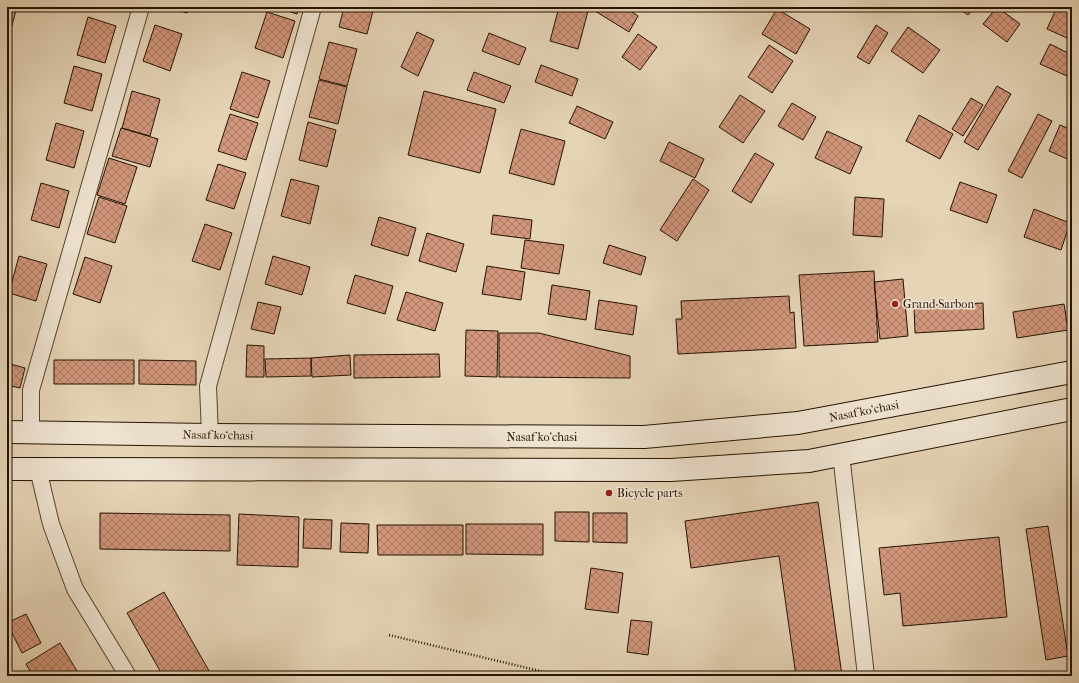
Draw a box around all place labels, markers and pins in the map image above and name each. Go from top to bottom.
place label: Grand Sarbon [903,297,974,311]
marker: Grand Sarbon [890,299,900,309]
place label: Bicycle parts [617,486,683,500]
marker: Bicycle parts [604,488,614,498]

